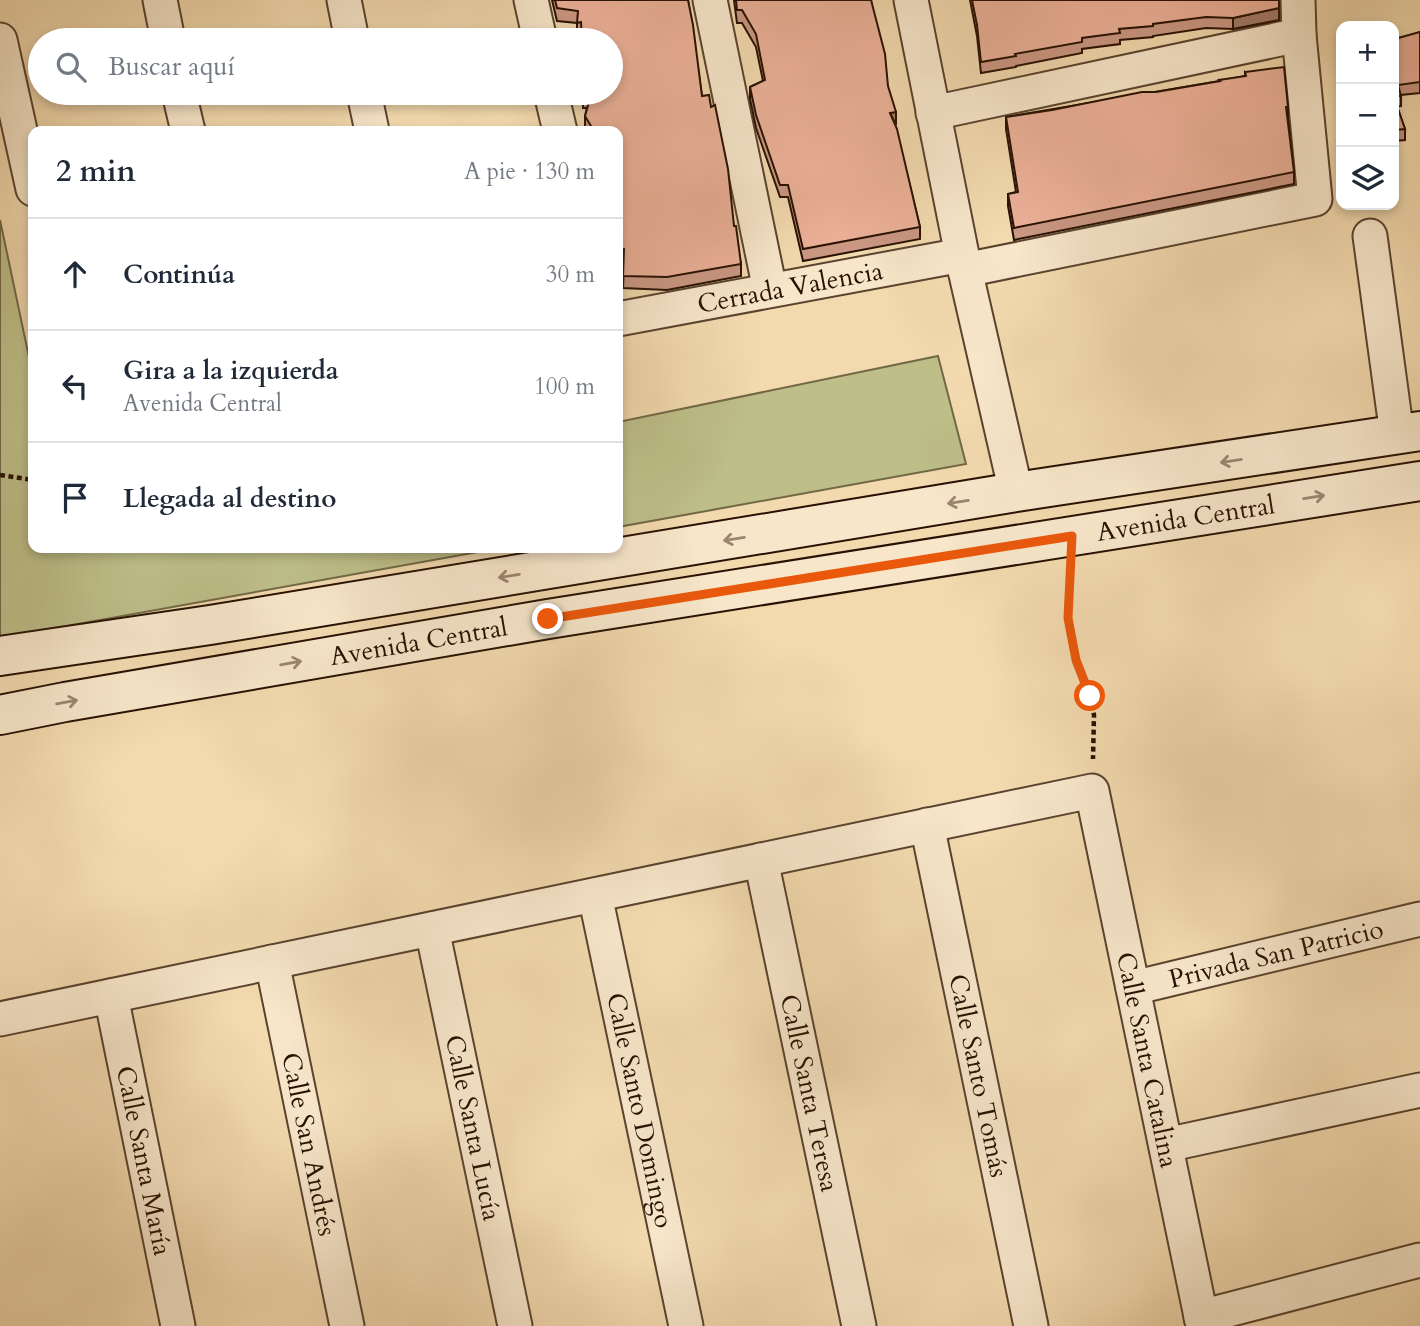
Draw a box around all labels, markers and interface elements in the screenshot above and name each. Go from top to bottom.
map controls [1336,21,1399,210]
button: + [1336,21,1399,84]
search box [28,28,623,105]
icon: search [52,48,90,86]
text: Buscar aquí [108,49,235,84]
button: − [1336,84,1399,147]
button: layers [1336,147,1399,210]
text: 2 min [56,151,136,192]
text: A pie · 130 m [464,156,595,187]
street label: Cerrada Valencia [695,253,886,322]
icon: ahead [56,255,94,293]
text: Continúa [123,257,235,292]
text: 30 m [546,259,595,290]
text: Gira a la izquierda [123,353,339,388]
icon: left [56,367,94,405]
text: 100 m [534,371,595,402]
text: Avenida Central [123,388,282,419]
one-way arrow [1221,454,1243,467]
icon: arrive [56,479,94,517]
text: Llegada al destino [123,481,337,516]
street label: Avenida Central [1094,487,1278,550]
one-way arrow [1302,491,1325,504]
one-way arrow [947,496,970,509]
one-way arrow [723,533,746,546]
one-way arrow [498,570,521,583]
route end [532,603,563,634]
street label: Avenida Central [327,609,511,674]
one-way arrow [279,656,302,669]
route start [1074,680,1105,711]
one-way arrow [55,695,78,708]
street label: Privada San Patricio [1165,911,1387,997]
street label: Calle Santa Catalina [1108,949,1187,1171]
street label: Calle Santo Tomás [940,971,1017,1180]
street label: Calle Santo Domingo [598,990,682,1231]
street label: Calle Santa Teresa [772,991,847,1195]
street label: Calle Santa Lucía [437,1032,510,1224]
street label: Calle San Andrés [273,1049,345,1239]
street label: Calle Santa María [108,1063,180,1259]

